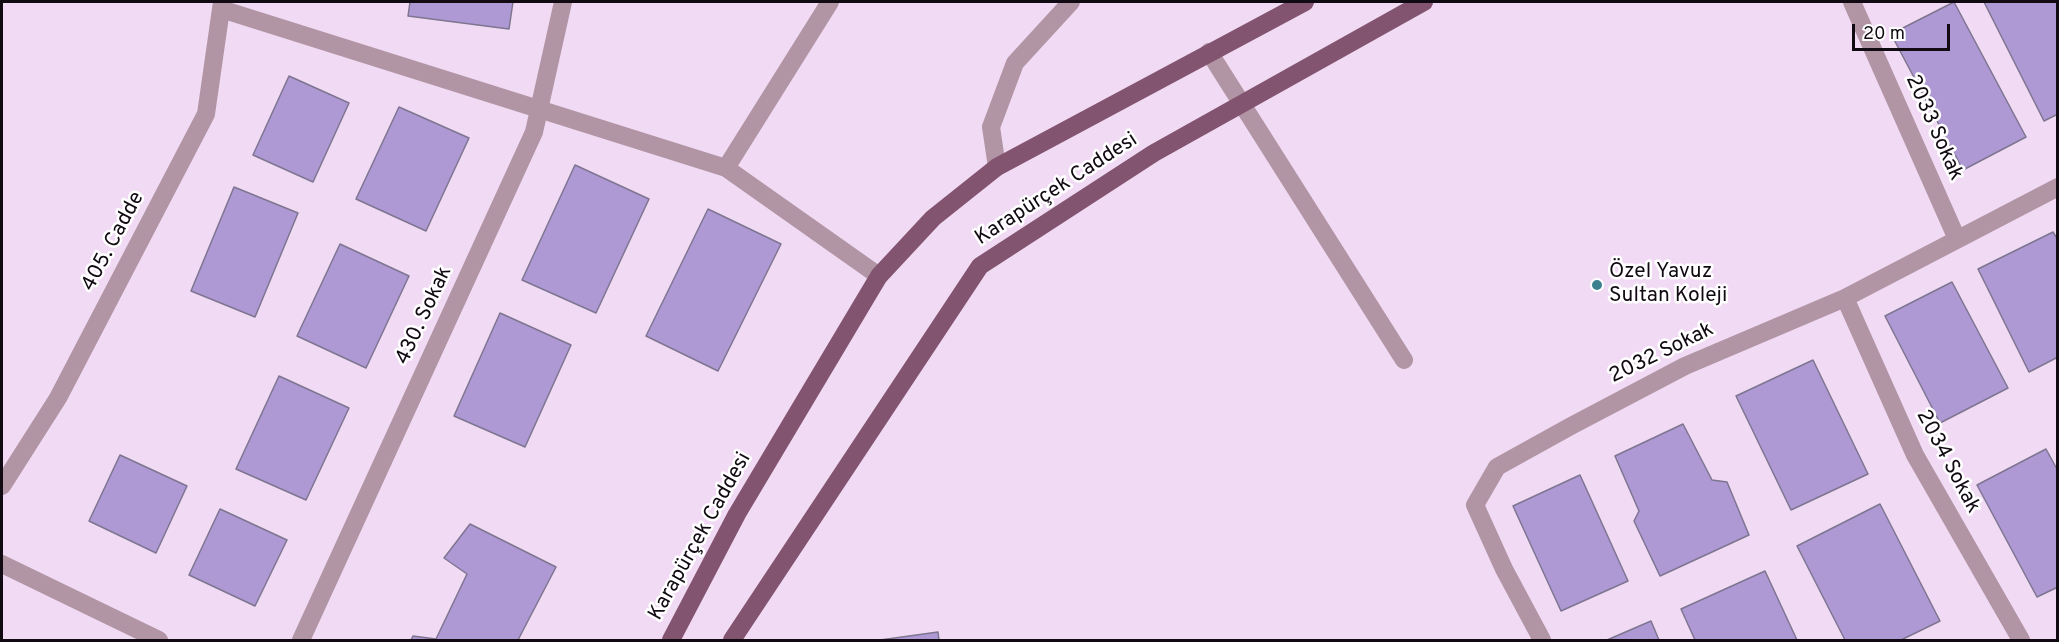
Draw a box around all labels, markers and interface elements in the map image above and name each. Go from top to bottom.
scale bar [1855,12,1952,50]
text: 20 m [1863,23,1905,46]
street label: 2033 Sokak [1898,71,1968,185]
street label: Karapürçek Caddesi [971,128,1143,252]
street label: 405. Cadde [77,188,151,296]
place label: Özel Yavuz Sultan Koleji [1609,260,1727,310]
street label: 430. Sokak [391,263,459,369]
marker: Özel Yavuz Sultan Koleji [1590,278,1604,292]
street label: 2032 Sokak [1606,318,1718,390]
street label: 2034 Sokak [1909,406,1985,518]
street label: Karapürçek Caddesi [644,449,758,625]

